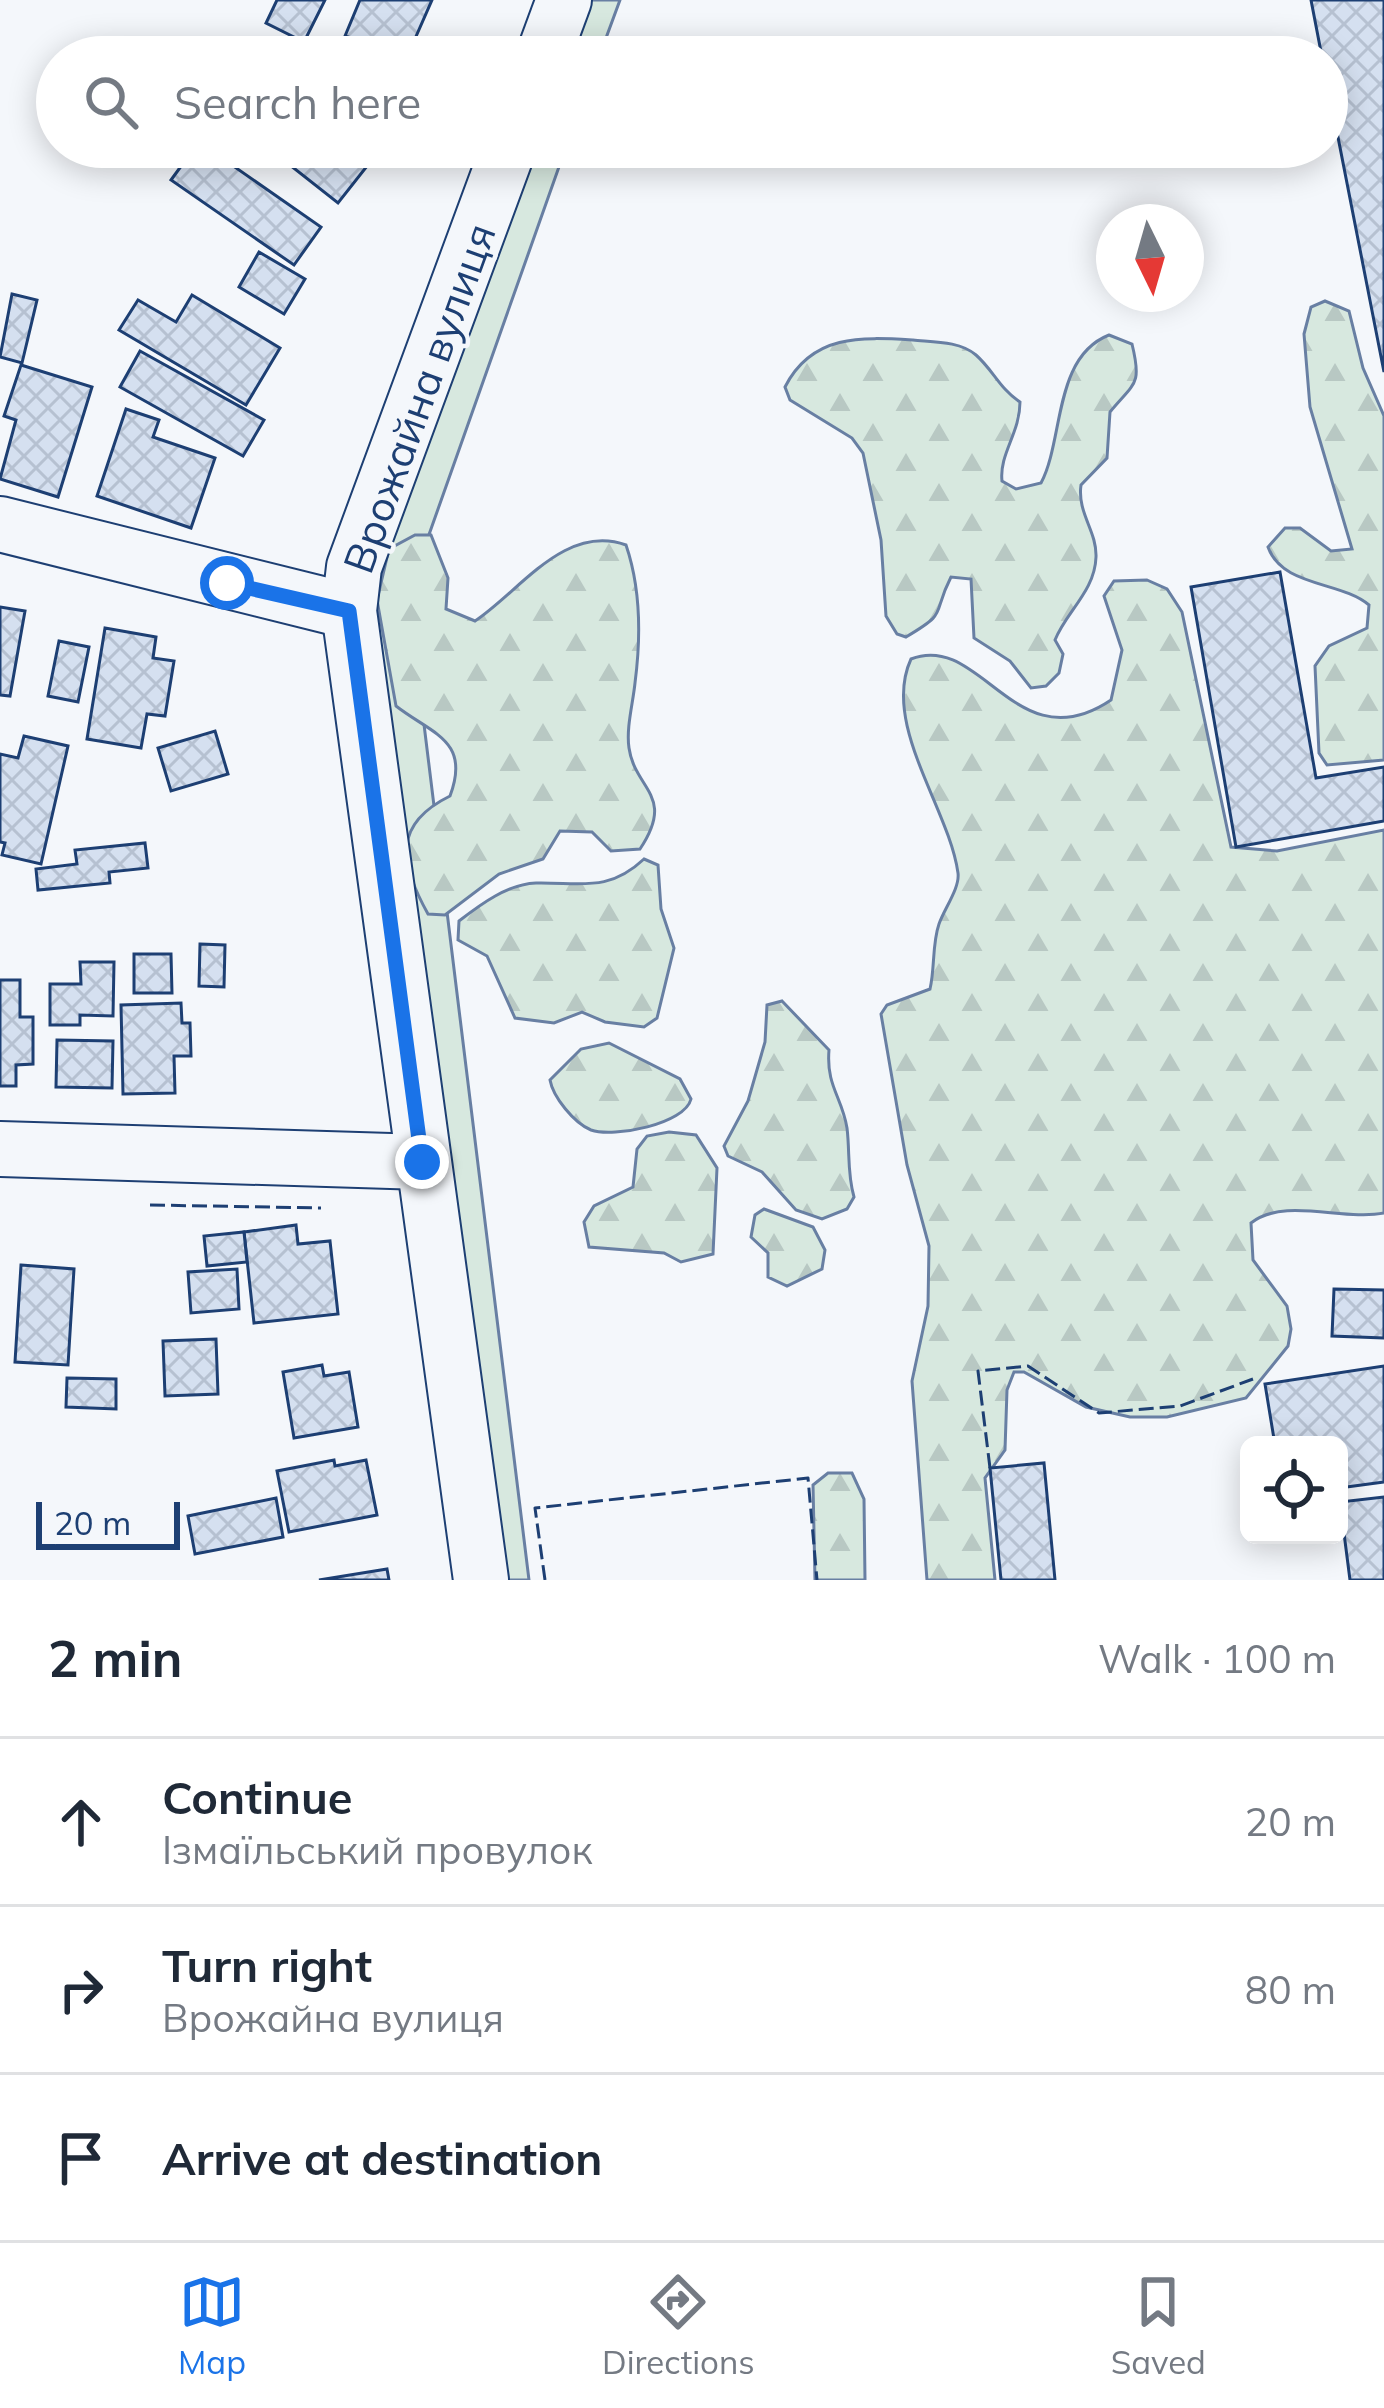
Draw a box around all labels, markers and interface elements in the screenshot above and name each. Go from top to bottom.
search box [36,36,1348,168]
icon: search [78,69,144,135]
text: Search here [174,74,421,130]
north arrow [1096,204,1204,312]
street label: Врожайна вулиця [331,216,507,580]
route start [200,556,254,610]
route end [395,1135,449,1189]
map controls [1240,1436,1348,1544]
button: locate [1240,1436,1348,1544]
scale bar [36,1496,180,1549]
text: 20 m [54,1502,131,1543]
text: 2 min [48,1626,183,1690]
text: Walk · 100 m [1098,1634,1336,1683]
text: Continue [162,1769,352,1825]
icon: ahead [48,1789,114,1855]
text: 20 m [1245,1797,1336,1846]
text: Ізмаїльський провулок [162,1825,592,1874]
text: Turn right [162,1937,372,1993]
icon: right [48,1957,114,2023]
text: 80 m [1245,1965,1336,2014]
text: Врожайна вулиця [162,1993,504,2042]
icon: arrive [48,2125,114,2191]
text: Arrive at destination [162,2130,602,2186]
tab: Map [178,2269,246,2382]
tab: Directions [602,2269,755,2382]
tab: Saved [1111,2269,1206,2382]

